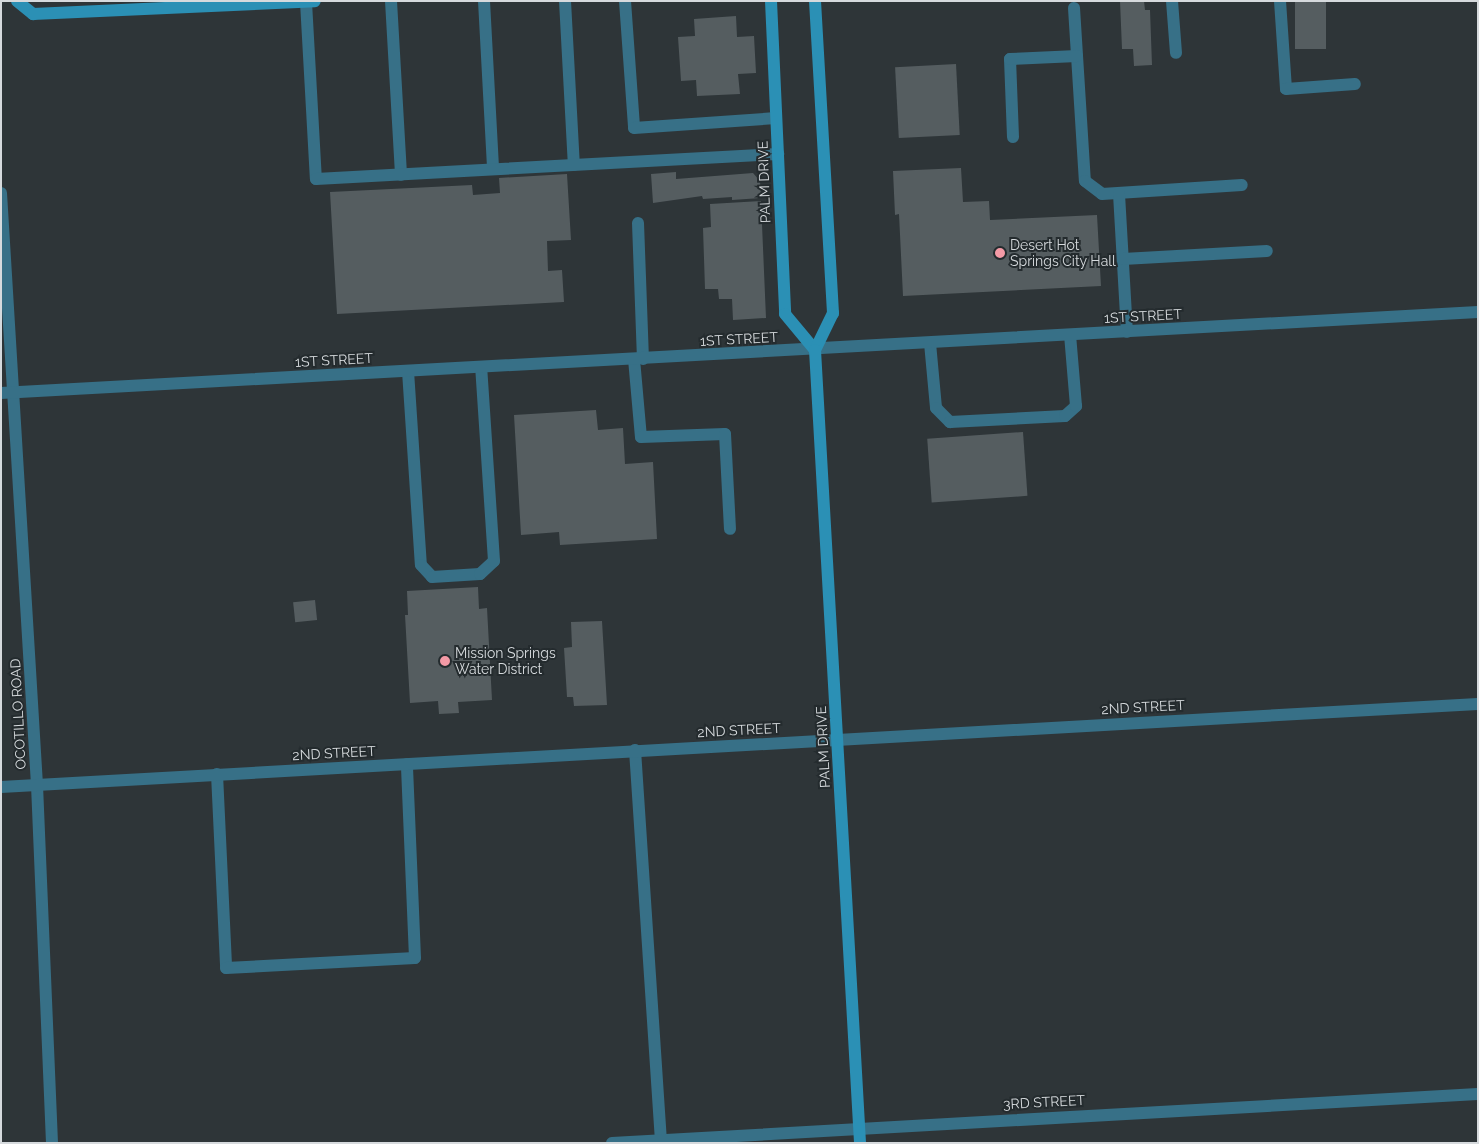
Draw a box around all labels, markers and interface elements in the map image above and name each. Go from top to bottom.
street label: PALM DRIVE [754,141,774,223]
place label: Desert Hot Springs City Hall [1010,237,1116,270]
marker: Desert Hot Springs City Hall [994,247,1006,259]
street label: 1ST STREET [1103,306,1183,326]
street label: 1ST STREET [699,329,779,349]
street label: 1ST STREET [294,350,374,370]
place label: Mission Springs Water District [455,645,556,678]
marker: Mission Springs Water District [439,655,451,667]
street label: OCOTILLO ROAD [7,658,29,770]
street label: 2ND STREET [1101,696,1185,718]
street label: PALM DRIVE [812,706,834,788]
street label: 2ND STREET [697,719,781,741]
street label: 2ND STREET [292,742,376,764]
street label: 3RD STREET [1003,1091,1085,1113]

